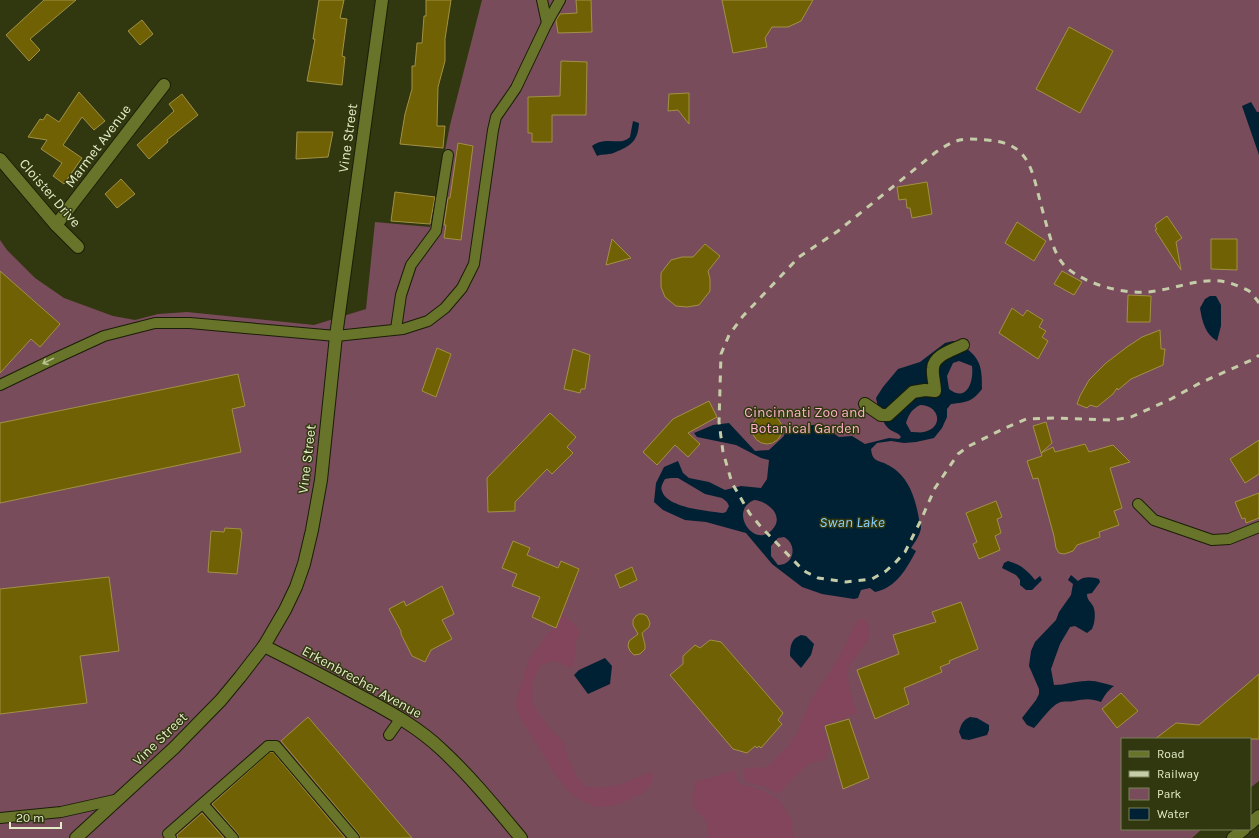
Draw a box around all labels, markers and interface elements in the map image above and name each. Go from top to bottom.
street label: Marmet Avenue [61,101,135,191]
street label: Vine Street [335,102,361,174]
street label: Cloister Drive [16,155,84,231]
one-way arrow [42,358,54,366]
park label: Cincinnati Zoo and Botanical Garden [744,404,866,437]
street label: Vine Street [294,423,320,495]
water label: Swan Lake [819,513,885,531]
street label: Erkenbrecher Avenue [299,642,425,722]
street label: Vine Street [129,709,191,769]
legend [1121,738,1251,830]
text: Road [1157,747,1185,761]
text: Railway [1157,767,1199,781]
text: Park [1157,787,1182,801]
scale bar [10,804,61,830]
text: Water [1157,807,1190,821]
text: 20 m [16,811,44,825]

